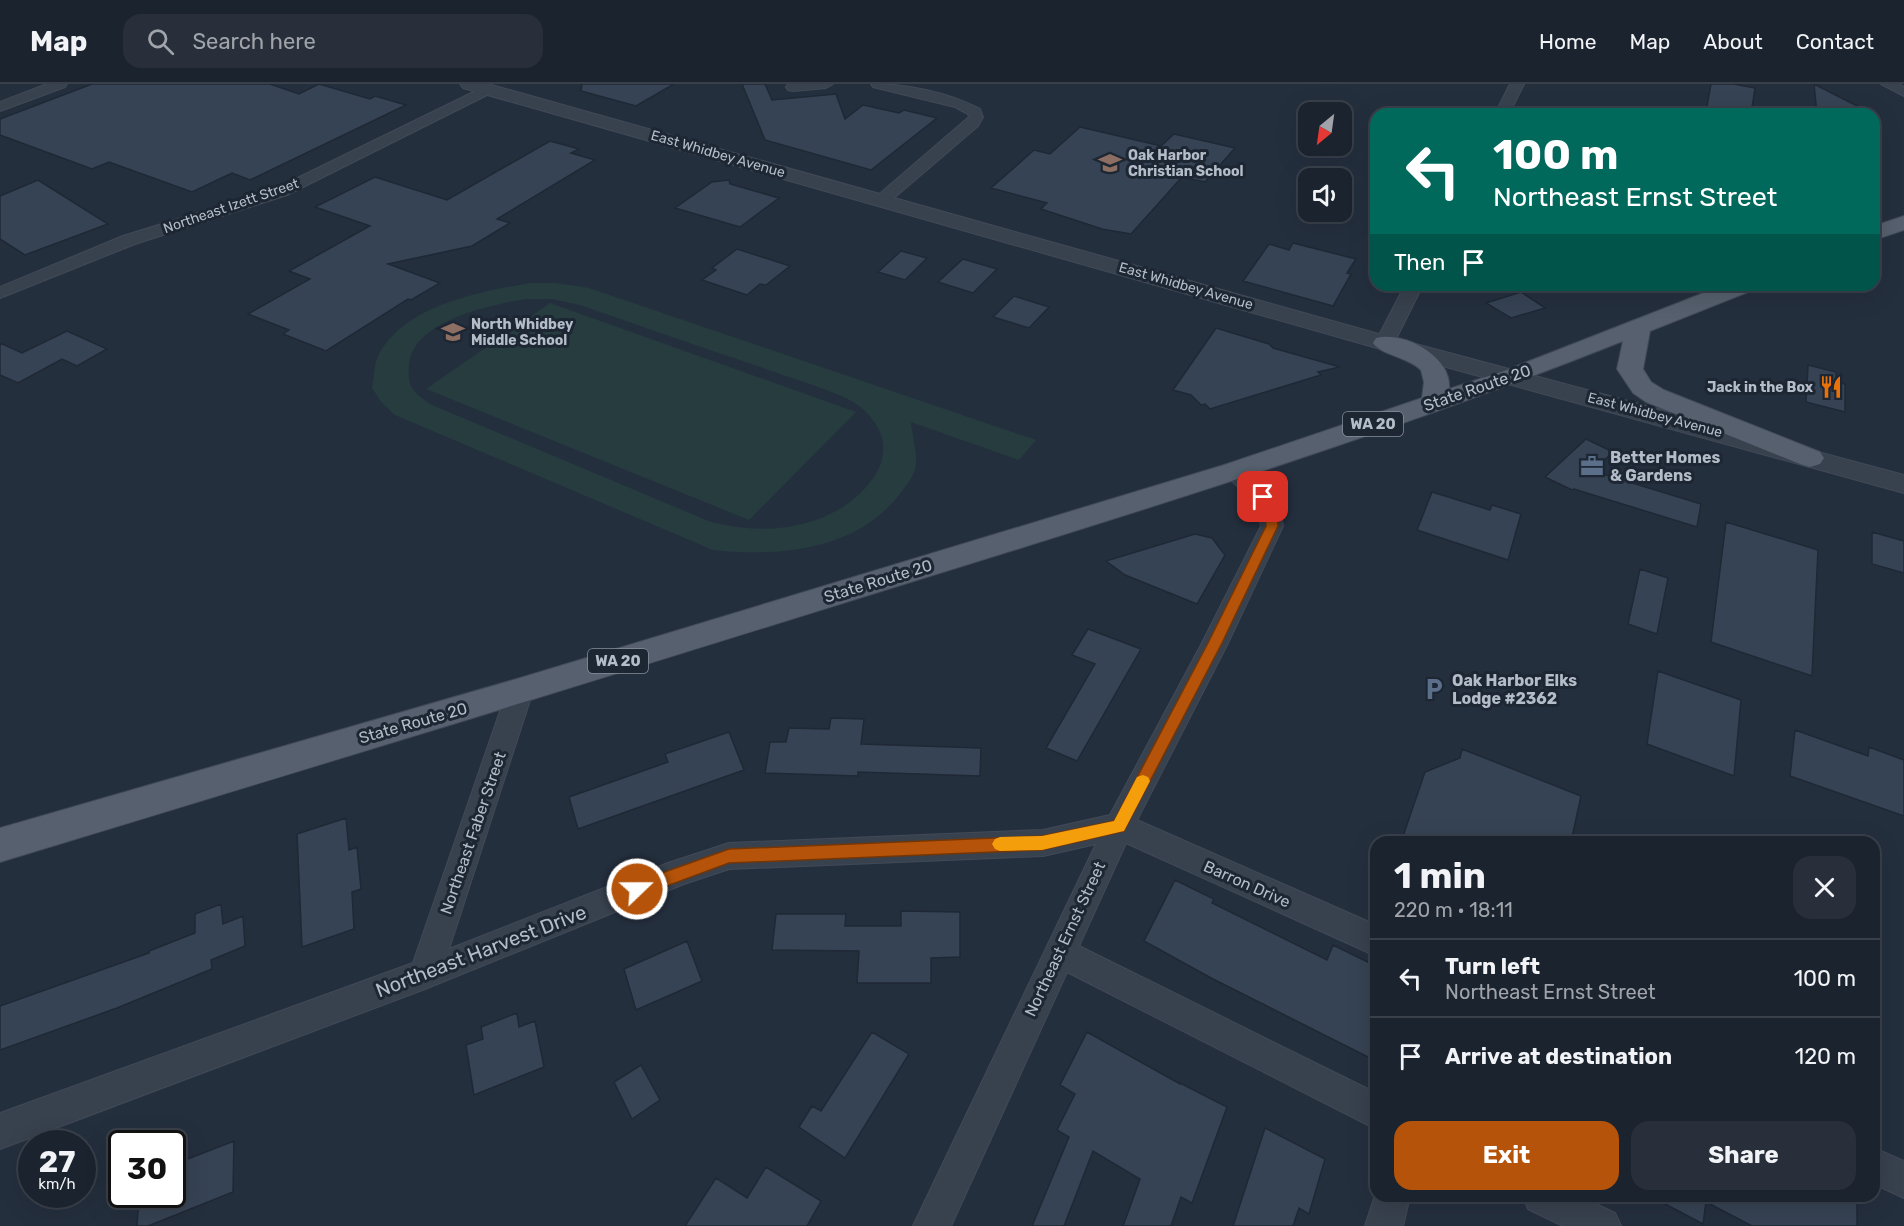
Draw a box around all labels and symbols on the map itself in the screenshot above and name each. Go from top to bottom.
north arrow [1298,102,1352,156]
street label: East Whidbey Avenue [649,127,787,181]
place label: Oak Harbor Christian School [1128,147,1244,180]
school or university icon: Oak Harbor Christian School [1097,150,1123,176]
street label: Northeast Izett Street [161,175,301,237]
street label: East Whidbey Avenue [1117,259,1255,313]
place label: North Whidbey Middle School [471,316,574,349]
school or university icon: North Whidbey Middle School [440,319,466,345]
street label: State Route 20 [1421,361,1533,415]
restaurant icon: Jack in the Box [1818,374,1844,400]
place label: Jack in the Box [1707,379,1814,396]
street label: East Whidbey Avenue [1586,389,1724,441]
road number: WA 20 [1343,412,1403,436]
place label: Better Homes & Gardens [1610,448,1720,485]
office icon: Better Homes & Gardens [1579,453,1605,479]
pin [1237,471,1288,522]
street label: State Route 20 [822,556,934,606]
road number: WA 20 [588,649,648,673]
place label: Oak Harbor Elks Lodge #2362 [1452,671,1577,708]
parking icon: Oak Harbor Elks Lodge #2362 [1421,676,1447,702]
street label: State Route 20 [357,698,469,748]
street label: Northeast Faber Street [436,749,510,917]
street label: Barron Drive [1201,856,1293,912]
position arrow [605,857,669,921]
street label: Northeast Ernst Street [1021,859,1109,1019]
street label: Northeast Harvest Drive [372,900,590,1002]
speed limit sign: 30 [108,1130,186,1208]

